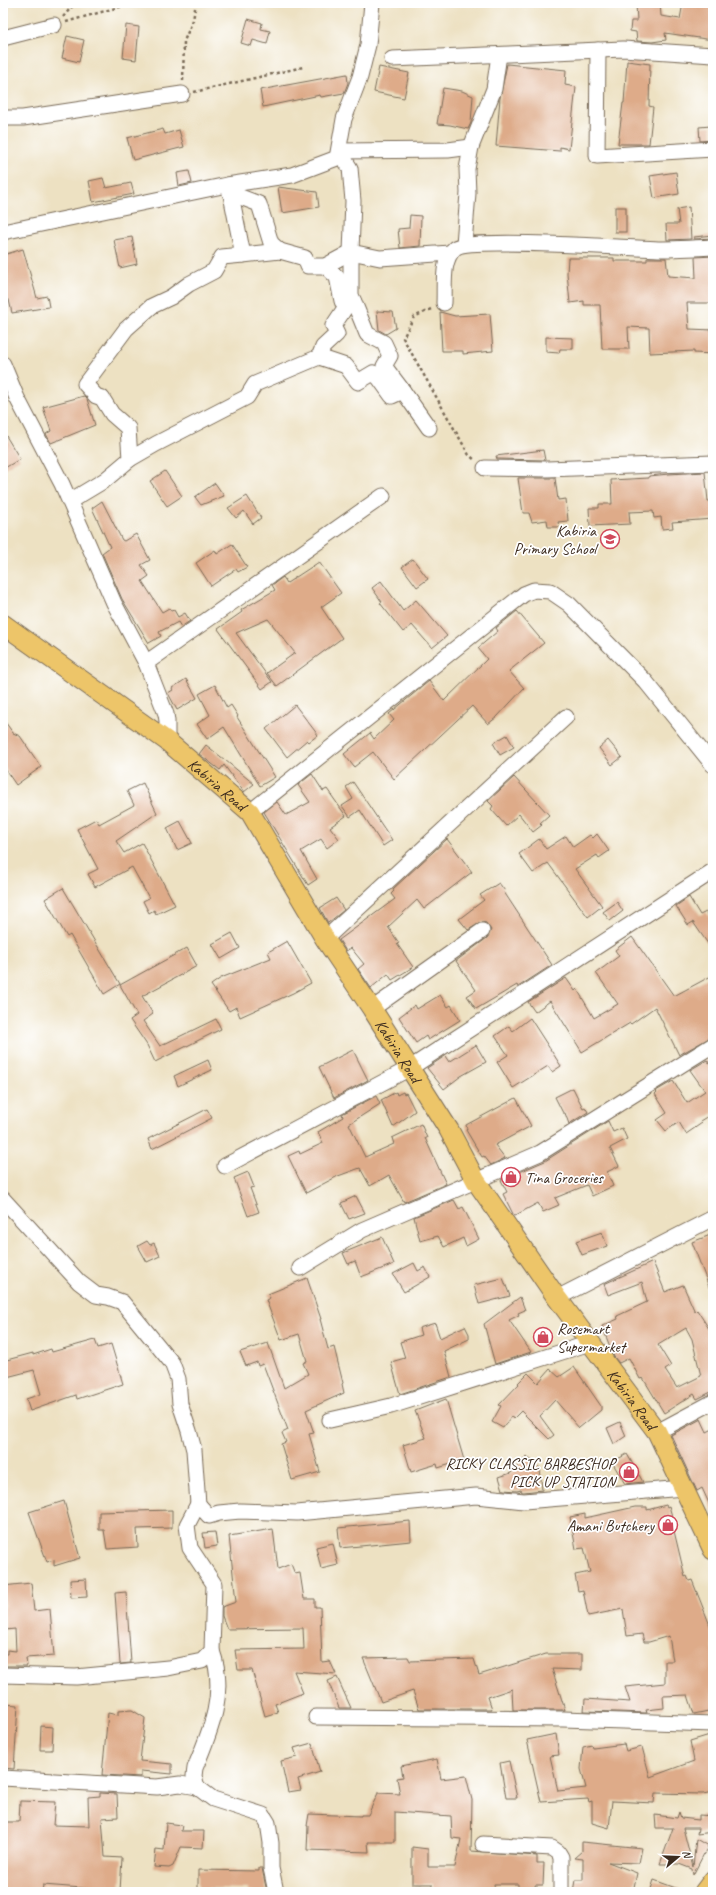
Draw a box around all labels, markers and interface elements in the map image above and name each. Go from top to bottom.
place label: Kabiria Primary School [514,521,599,559]
school or university icon: Kabiria Primary School [599,528,621,550]
street label: Kabiria Road [183,754,252,817]
street label: Kabiria Road [370,1016,427,1089]
shop icon: Tina Groceries [500,1166,522,1188]
place label: Tina Groceries [525,1168,604,1188]
place label: Rosemart Supermarket [557,1319,628,1357]
shop icon: Rosemart Supermarket [532,1326,554,1348]
street label: Kabiria Road [602,1365,662,1436]
place label: RICKY CLASSIC BARBESHOP PICK UP STATION [445,1454,618,1492]
shop icon: RICKY CLASSIC BARBESHOP PICK UP STATION [618,1461,640,1483]
shop icon: Amani Butchery [657,1514,679,1536]
place label: Amani Butchery [567,1516,656,1536]
north arrow [658,1837,698,1877]
text: N [680,1848,696,1861]

